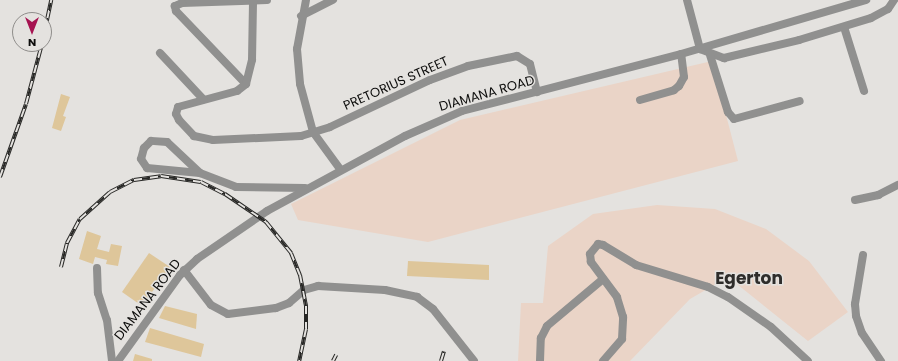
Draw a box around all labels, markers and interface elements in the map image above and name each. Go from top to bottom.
north arrow [12,12,52,52]
text: N [28,35,36,51]
street label: PRETORIUS STREET [341,54,451,114]
street label: DIAMANA ROAD [437,73,537,115]
street label: DIAMANA ROAD [112,256,184,344]
district label: Egerton [715,269,783,289]

